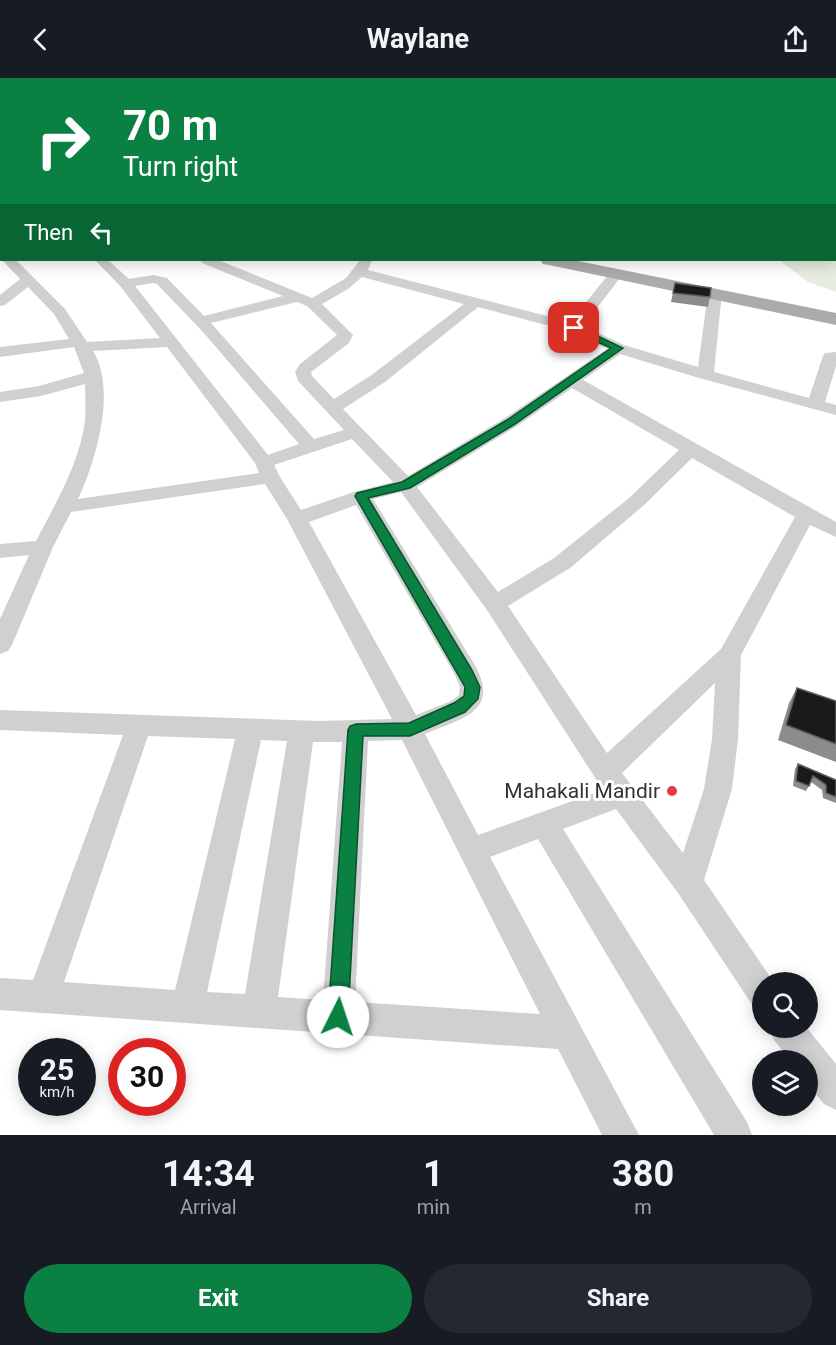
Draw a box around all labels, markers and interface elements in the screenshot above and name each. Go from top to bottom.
icon: back [24,23,57,56]
text: Waylane [367,23,469,55]
icon: share [779,23,812,56]
text: 70 m [123,101,218,150]
icon: right [24,102,102,180]
text: Turn right [123,151,238,183]
icon: left [85,216,118,249]
text: Then [24,220,73,245]
pin [548,302,599,353]
icon: arrive [557,311,590,344]
place label: Mahakali Mandir [504,779,660,803]
marker: Mahakali Mandir [665,784,679,798]
map controls [752,972,818,1116]
button: search [752,972,818,1038]
position arrow [306,985,370,1049]
speed limit sign: 30 [108,1038,186,1116]
button: layers [752,1050,818,1116]
text: 25 [40,1052,74,1087]
text: km/h [39,1083,75,1101]
text: 14:34 [162,1153,255,1195]
text: 1 [423,1153,444,1195]
text: 380 [612,1153,674,1195]
text: Arrival [180,1195,237,1219]
text: min [417,1195,450,1219]
text: m [634,1195,652,1219]
button: Exit [24,1264,412,1333]
button: Share [424,1264,812,1333]

